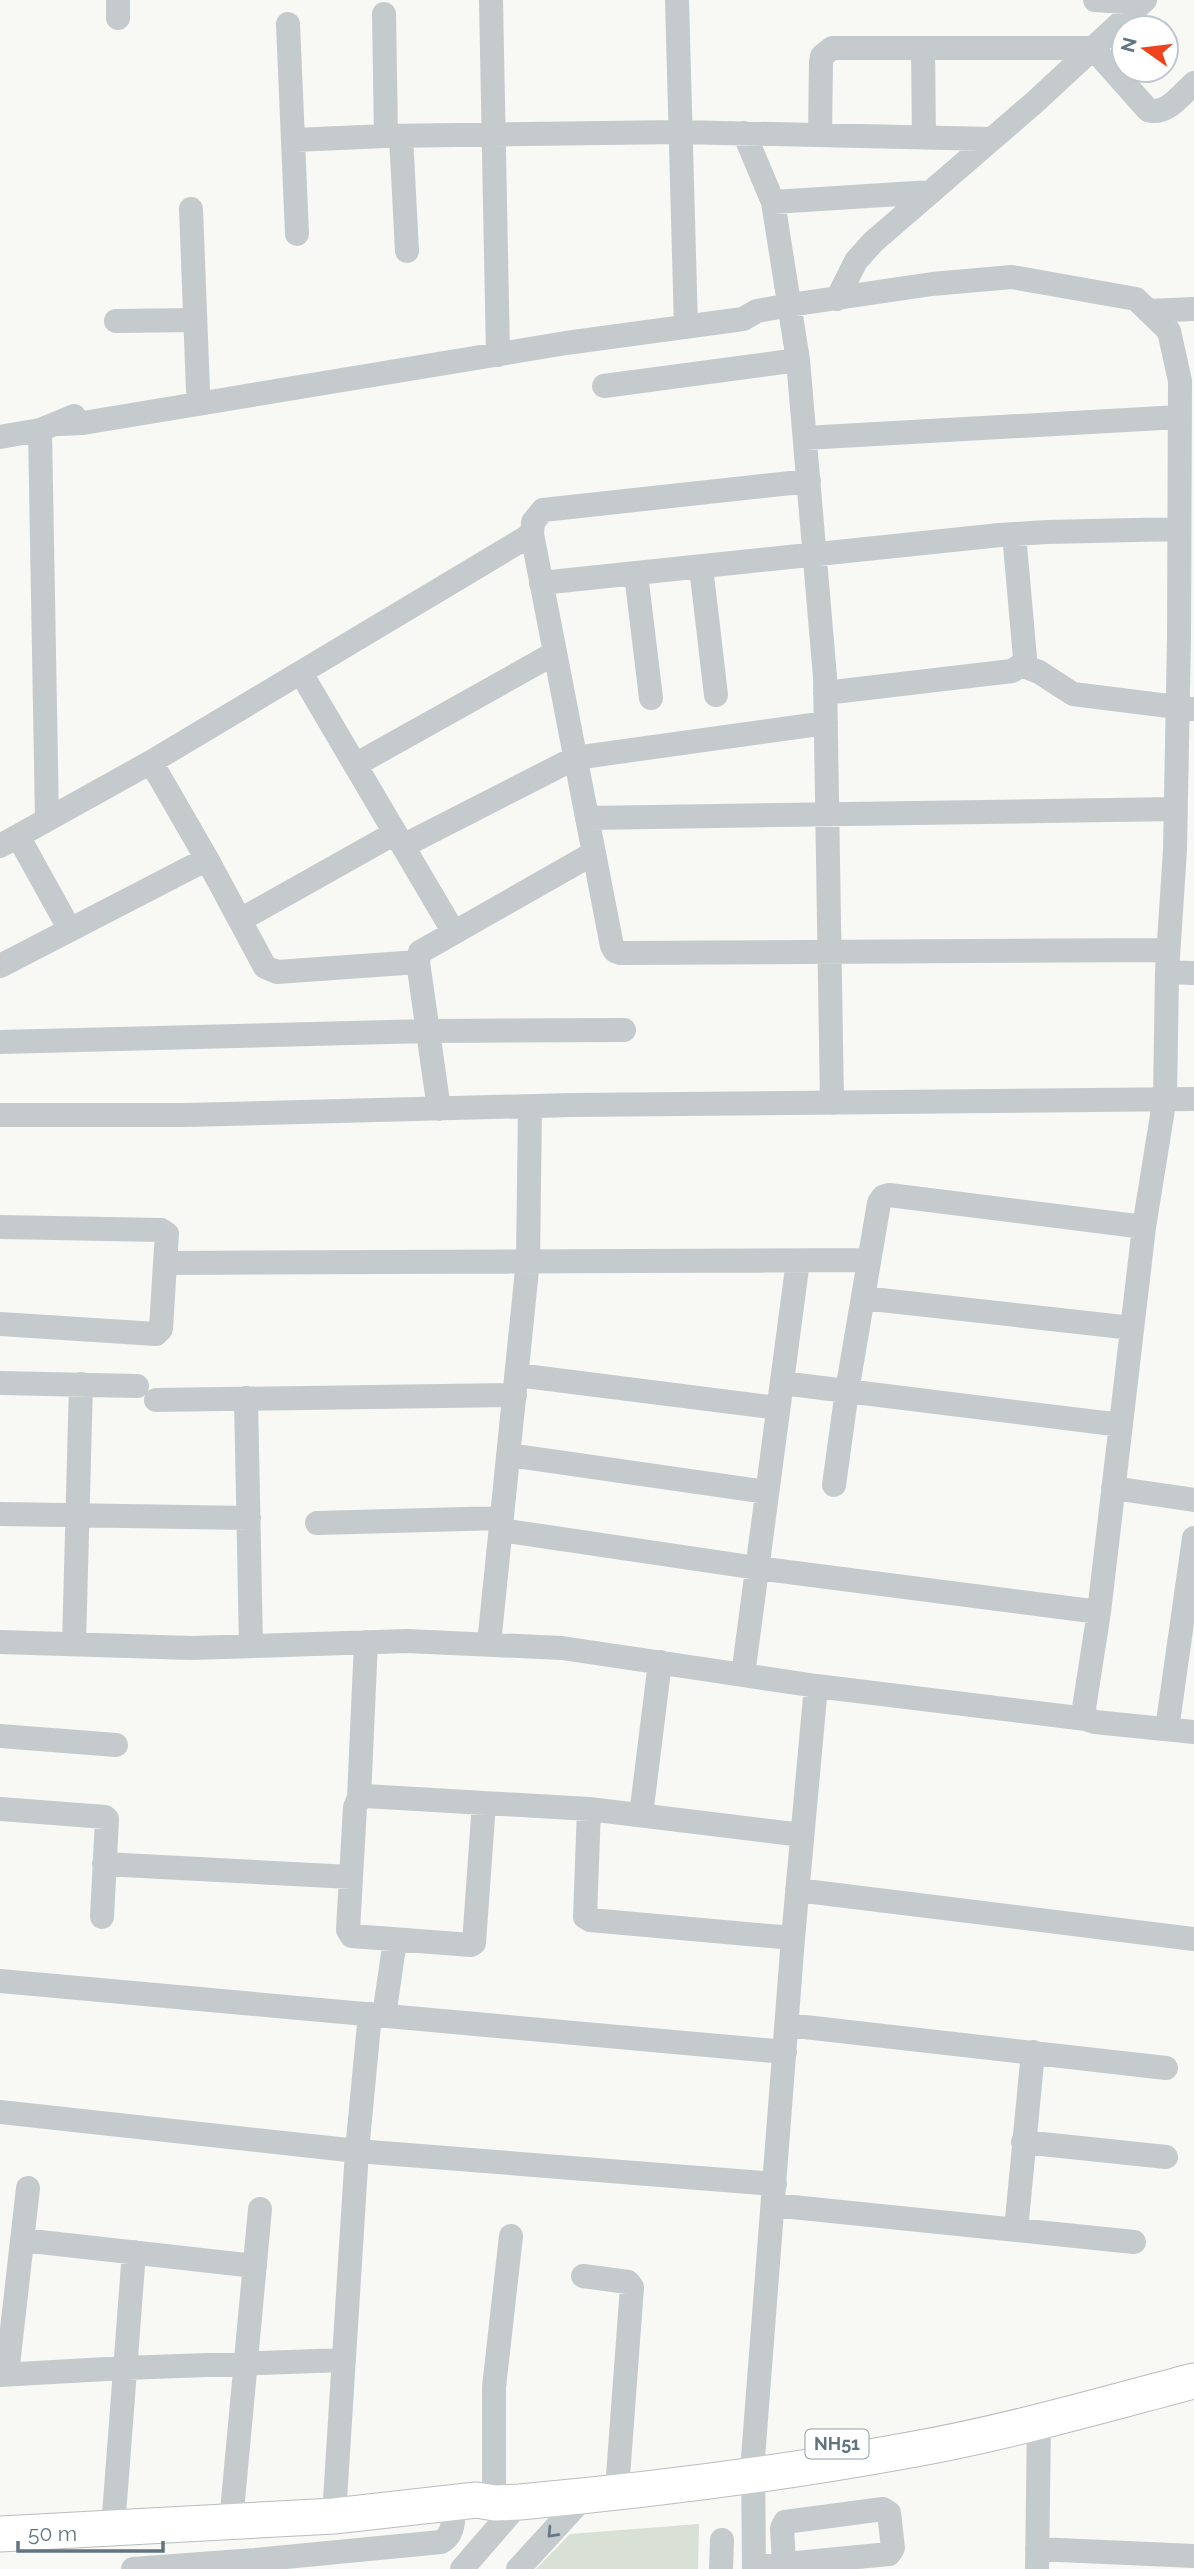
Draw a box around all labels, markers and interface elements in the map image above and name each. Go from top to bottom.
north arrow [1110,14,1180,84]
text: N [1116,35,1141,55]
road number: NH51 [806,2430,868,2458]
scale bar [18,2510,163,2554]
text: 50 m [28,2521,77,2546]
one-way arrow [548,2525,560,2538]

